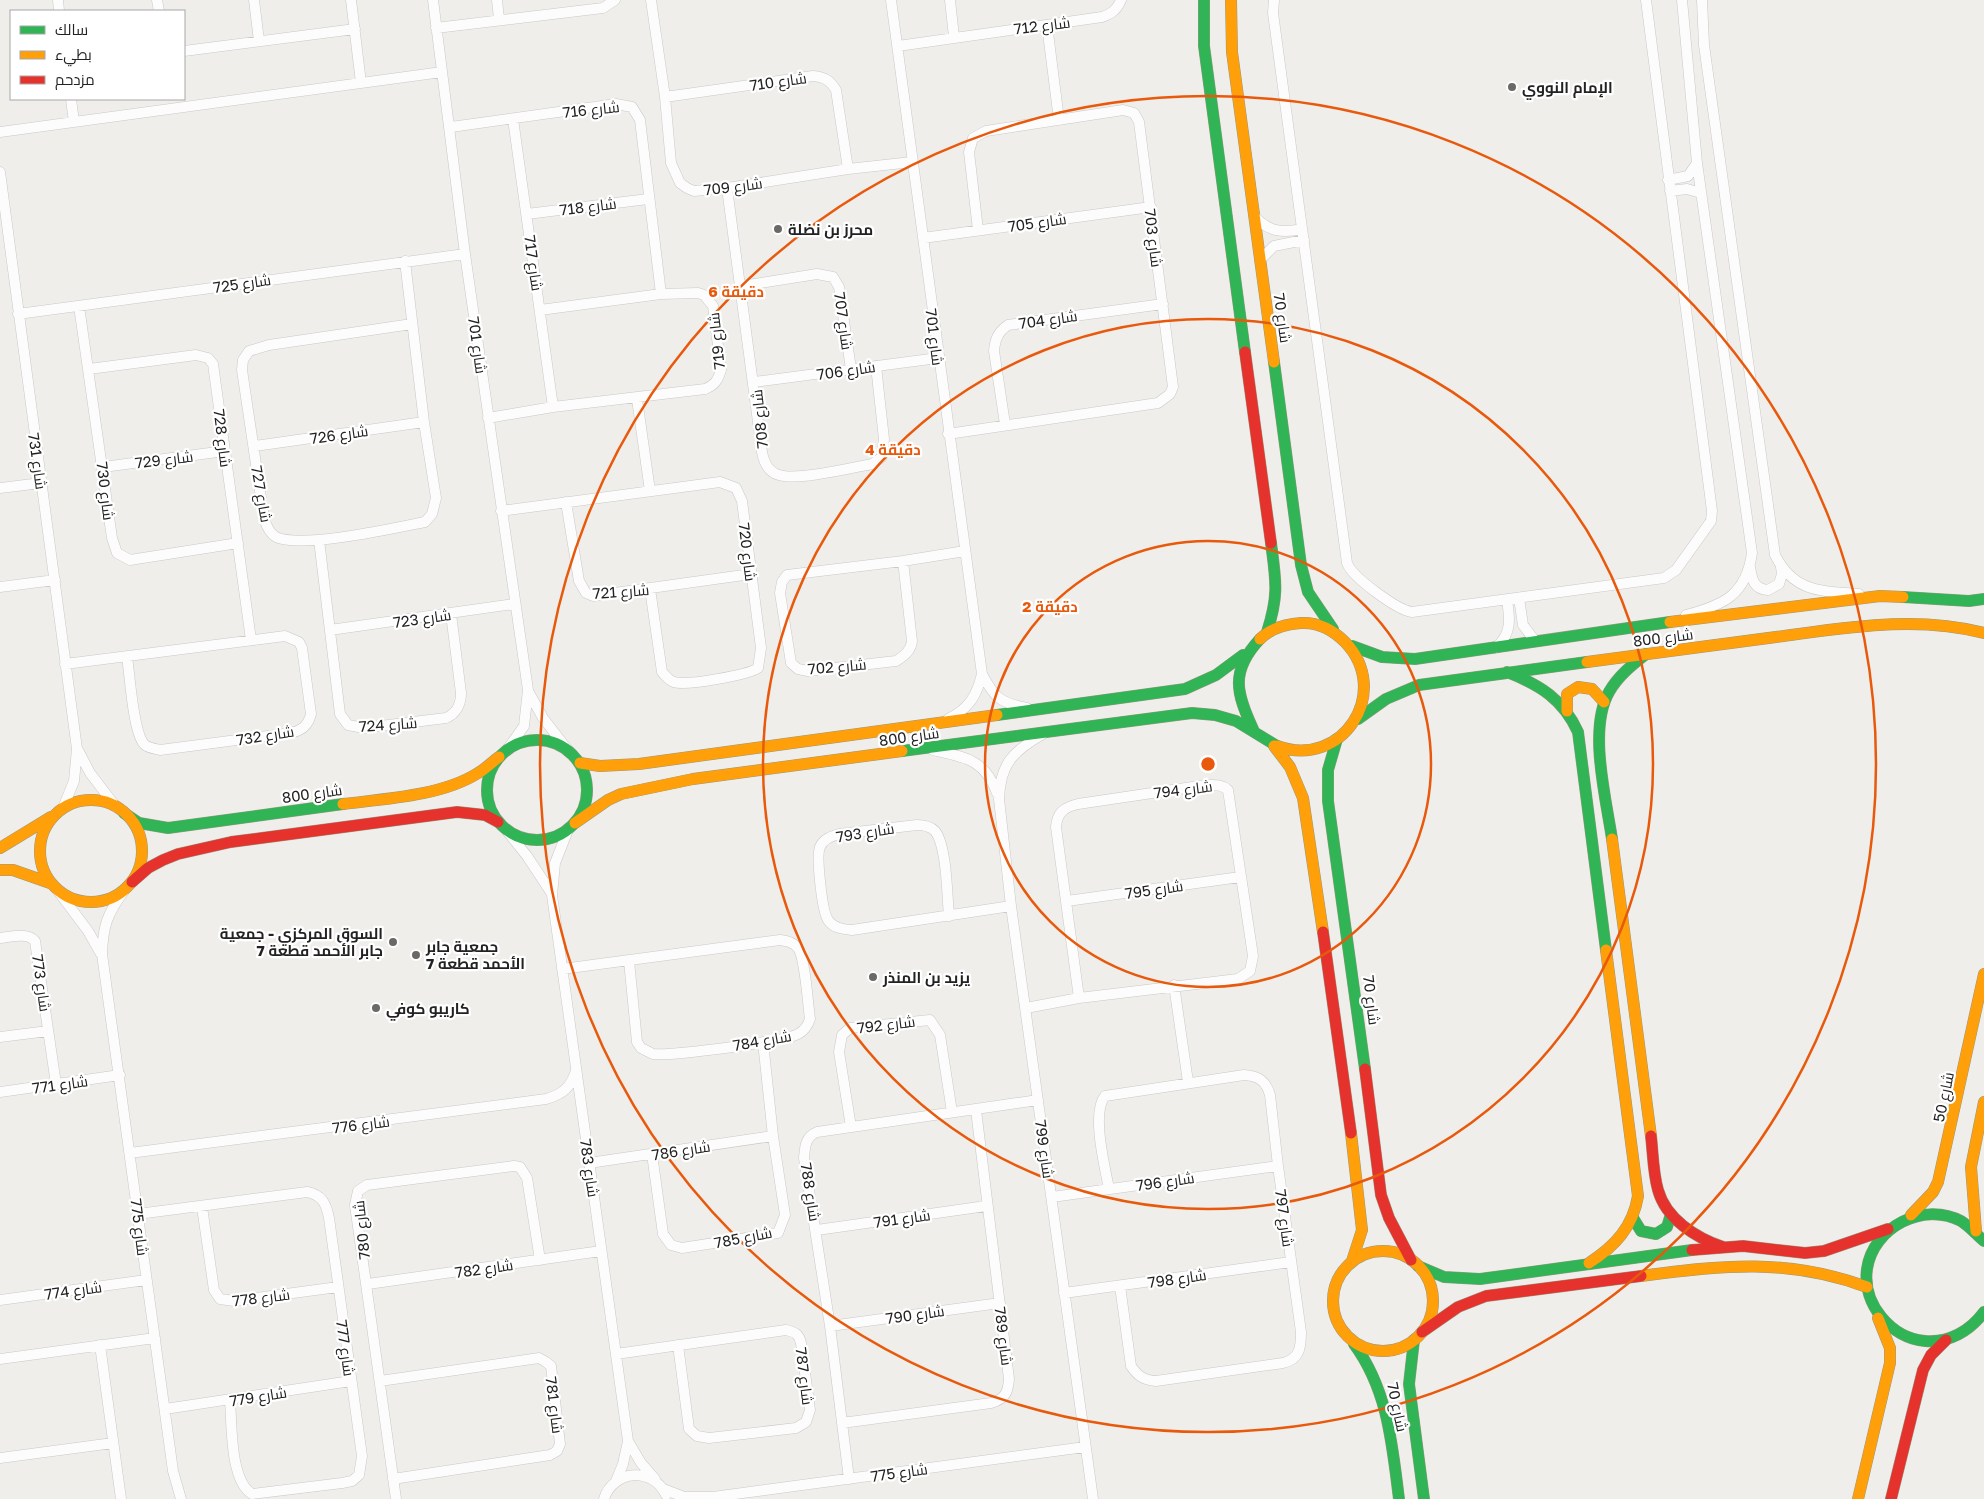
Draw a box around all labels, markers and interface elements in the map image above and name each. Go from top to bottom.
legend [10,10,185,100]
street label: شارع 712 [1013,13,1072,40]
text: سالك [55,20,88,38]
text: بطيء [55,45,92,67]
street label: شارع 710 [748,68,808,97]
text: مزدحم [55,70,95,90]
place label: الإمام النووي [1522,78,1613,100]
marker: الإمام النووي [1506,81,1518,93]
street label: شارع 716 [562,97,621,124]
street label: شارع 709 [703,173,764,202]
street label: شارع 718 [559,194,618,221]
street label: شارع 703 [1139,208,1167,269]
street label: شارع 705 [1007,209,1068,238]
place label: محرز بن نضلة [788,220,873,239]
marker: محرز بن نضلة [772,223,784,235]
street label: شارع 717 [518,234,547,292]
street label: شارع 725 [212,270,272,299]
text: 6 دقيقة [708,282,764,300]
street label: شارع 707 [828,291,857,351]
street label: شارع 70 [1268,292,1295,344]
street label: شارع 704 [1017,306,1079,335]
street label: شارع 701 [920,307,947,367]
street label: شارع 719 [704,311,731,370]
street label: شارع 701 [462,315,491,375]
street label: شارع 706 [815,357,877,386]
street label: شارع 708 [747,388,774,449]
street label: شارع 728 [208,408,236,469]
street label: شارع 726 [309,421,370,450]
street label: شارع 731 [22,432,51,491]
text: 4 دقيقة [865,440,921,458]
street label: شارع 729 [134,446,195,474]
street label: شارع 730 [91,461,119,522]
street label: شارع 727 [245,464,276,524]
street label: شارع 720 [733,522,761,583]
street label: شارع 721 [592,580,650,605]
text: 2 دقيقة [1022,597,1078,615]
street label: شارع 723 [392,605,453,634]
street label: شارع 800 [1632,624,1695,653]
street label: شارع 702 [807,654,867,681]
street label: شارع 724 [358,713,418,738]
street label: شارع 732 [235,722,296,751]
street label: شارع 800 [878,723,941,752]
centre of rings [1199,755,1217,773]
street label: شارع 794 [1153,776,1214,805]
street label: شارع 800 [281,780,344,809]
street label: شارع 793 [835,819,896,848]
street label: شارع 795 [1124,876,1185,905]
place label: السوق المركزي - جمعية جابر الأحمد قطعة 7 [220,924,383,960]
marker: السوق المركزي - جمعية جابر الأحمد قطعة 7 [387,936,399,948]
place label: جمعية جابر الأحمد قطعة 7 [425,937,525,972]
marker: جمعية جابر الأحمد قطعة 7 [410,949,422,961]
street label: شارع 773 [26,953,55,1013]
place label: يزيد بن المنذر [882,968,971,987]
marker: يزيد بن المنذر [867,971,879,983]
street label: شارع 70 [1357,974,1384,1026]
place label: كاريبو كوفي [386,999,470,1021]
marker: كاريبو كوفي [370,1002,382,1014]
street label: شارع 792 [856,1011,917,1039]
street label: شارع 784 [731,1026,793,1057]
street label: شارع 50 [1929,1070,1960,1124]
street label: شارع 771 [31,1071,89,1100]
street label: شارع 776 [331,1112,391,1139]
street label: شارع 799 [1029,1119,1058,1180]
street label: شارع 786 [650,1136,712,1166]
street label: شارع 783 [574,1138,603,1199]
street label: شارع 788 [795,1161,825,1223]
street label: شارع 796 [1135,1168,1196,1197]
street label: شارع 797 [1269,1188,1298,1248]
street label: شارع 775 [125,1197,152,1257]
street label: شارع 780 [349,1199,376,1260]
street label: شارع 791 [872,1205,932,1234]
street label: شارع 785 [713,1223,774,1254]
street label: شارع 782 [454,1255,515,1284]
street label: شارع 798 [1147,1265,1208,1294]
street label: شارع 774 [43,1277,103,1306]
street label: شارع 778 [231,1285,291,1312]
street label: شارع 790 [884,1301,946,1330]
street label: شارع 789 [988,1306,1017,1367]
street label: شارع 777 [330,1319,359,1378]
street label: شارع 787 [790,1346,817,1406]
street label: شارع 781 [540,1376,567,1435]
street label: شارع 70 [1381,1381,1412,1434]
street label: شارع 779 [228,1383,288,1412]
street label: شارع 775 [869,1459,929,1488]

